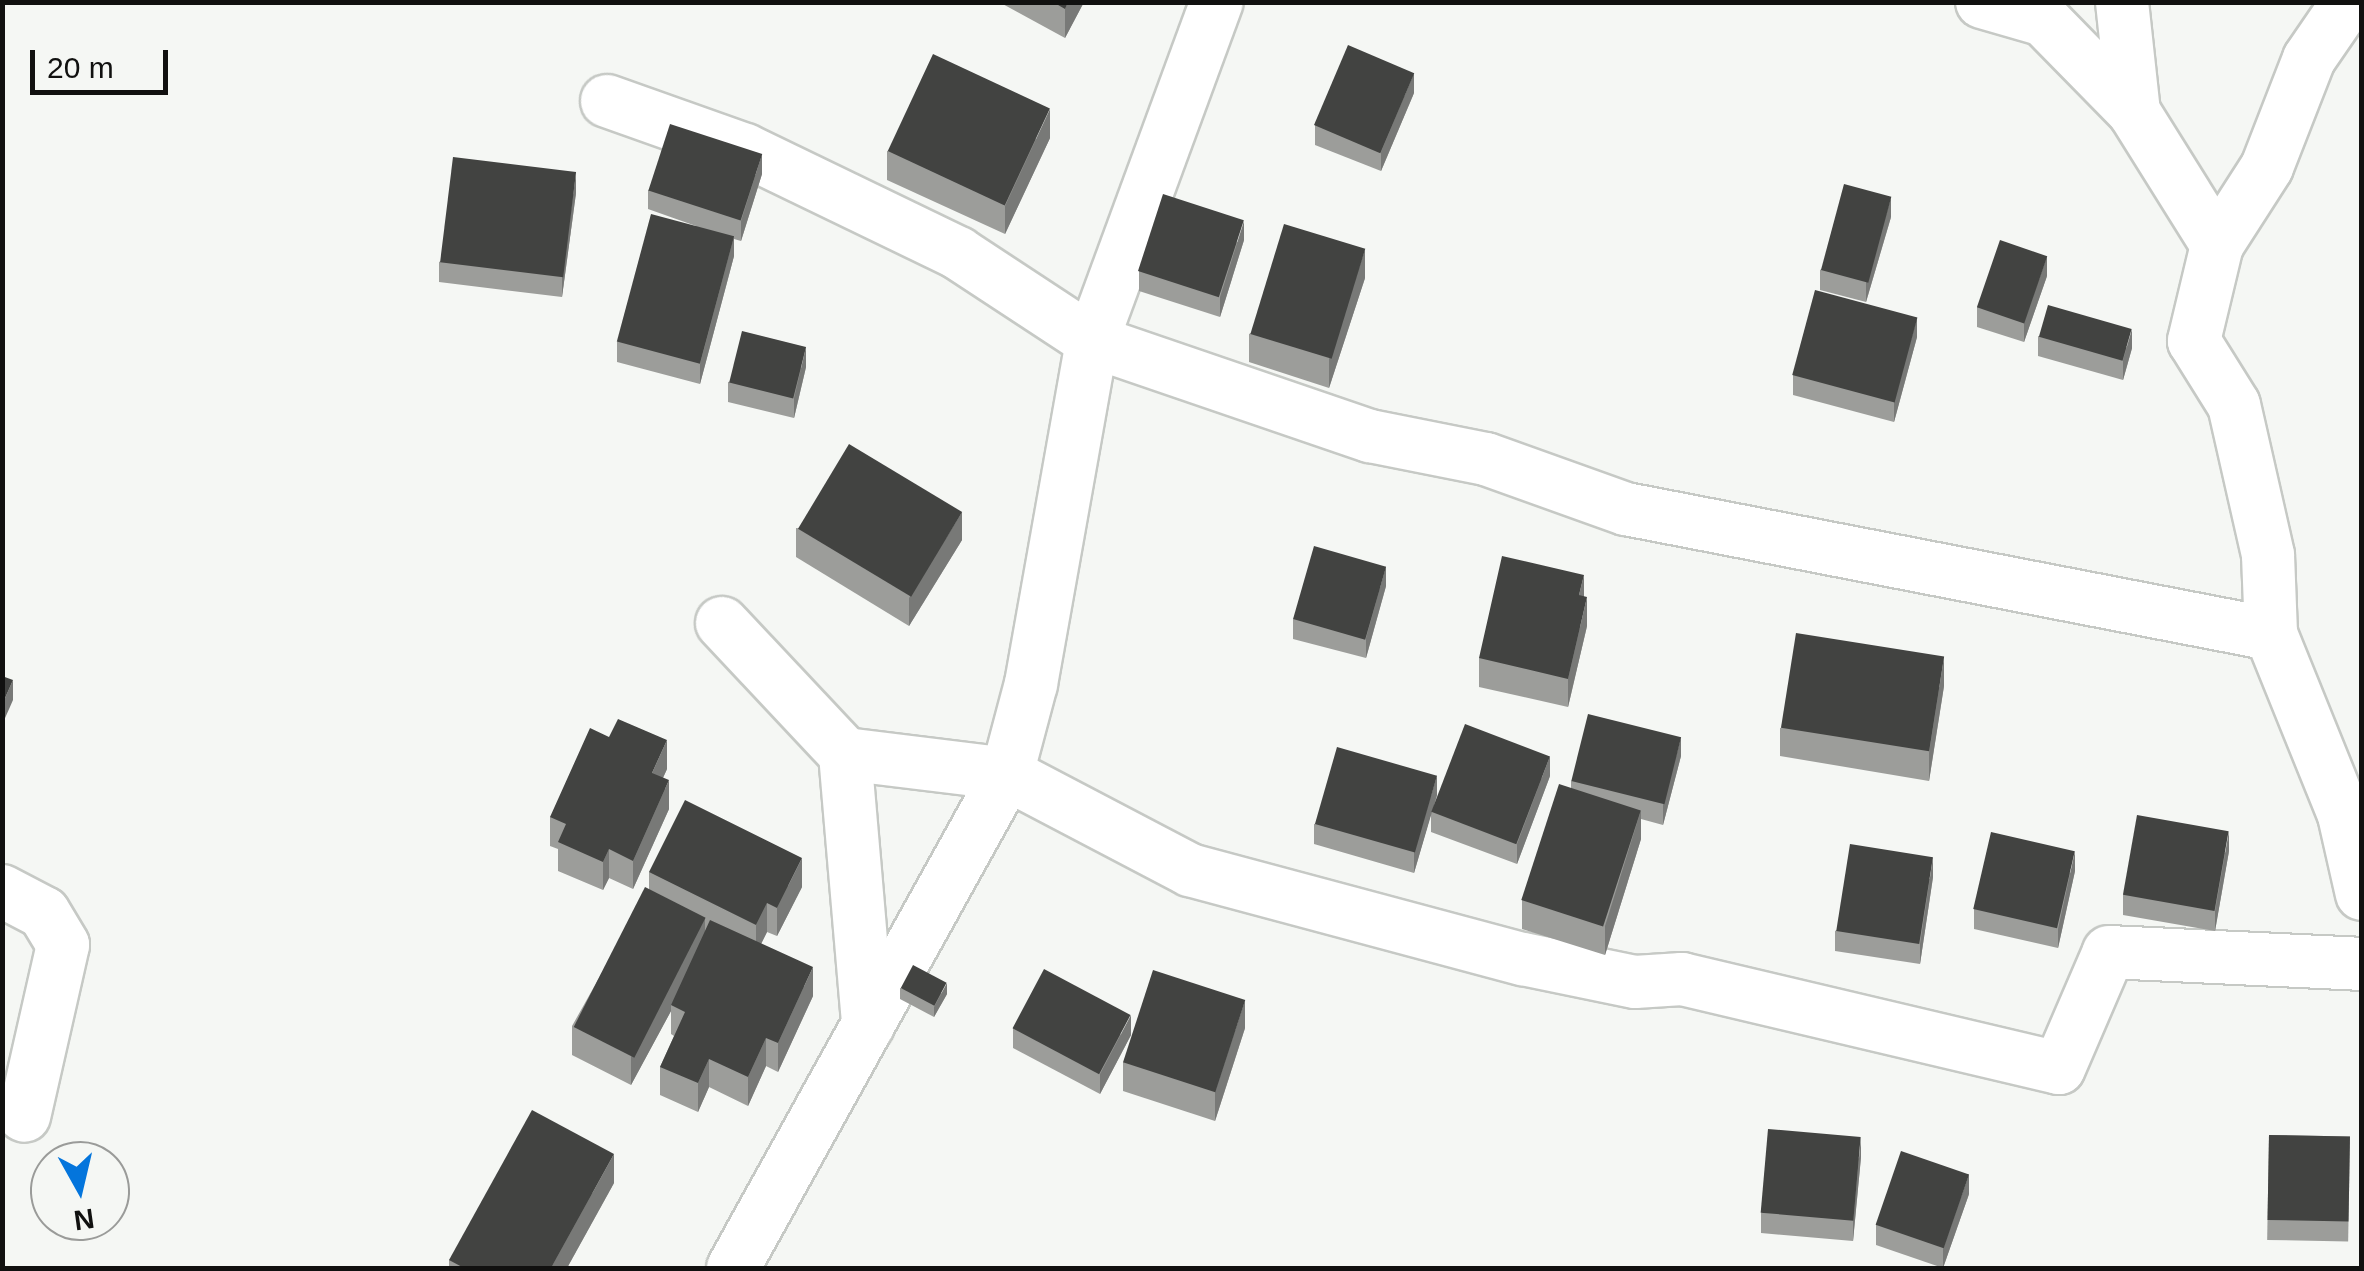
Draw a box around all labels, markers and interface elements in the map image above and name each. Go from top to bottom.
scale bar [35,30,172,92]
text: 20 m [47,51,114,84]
north arrow [30,1141,130,1241]
text: N [72,1202,96,1236]

